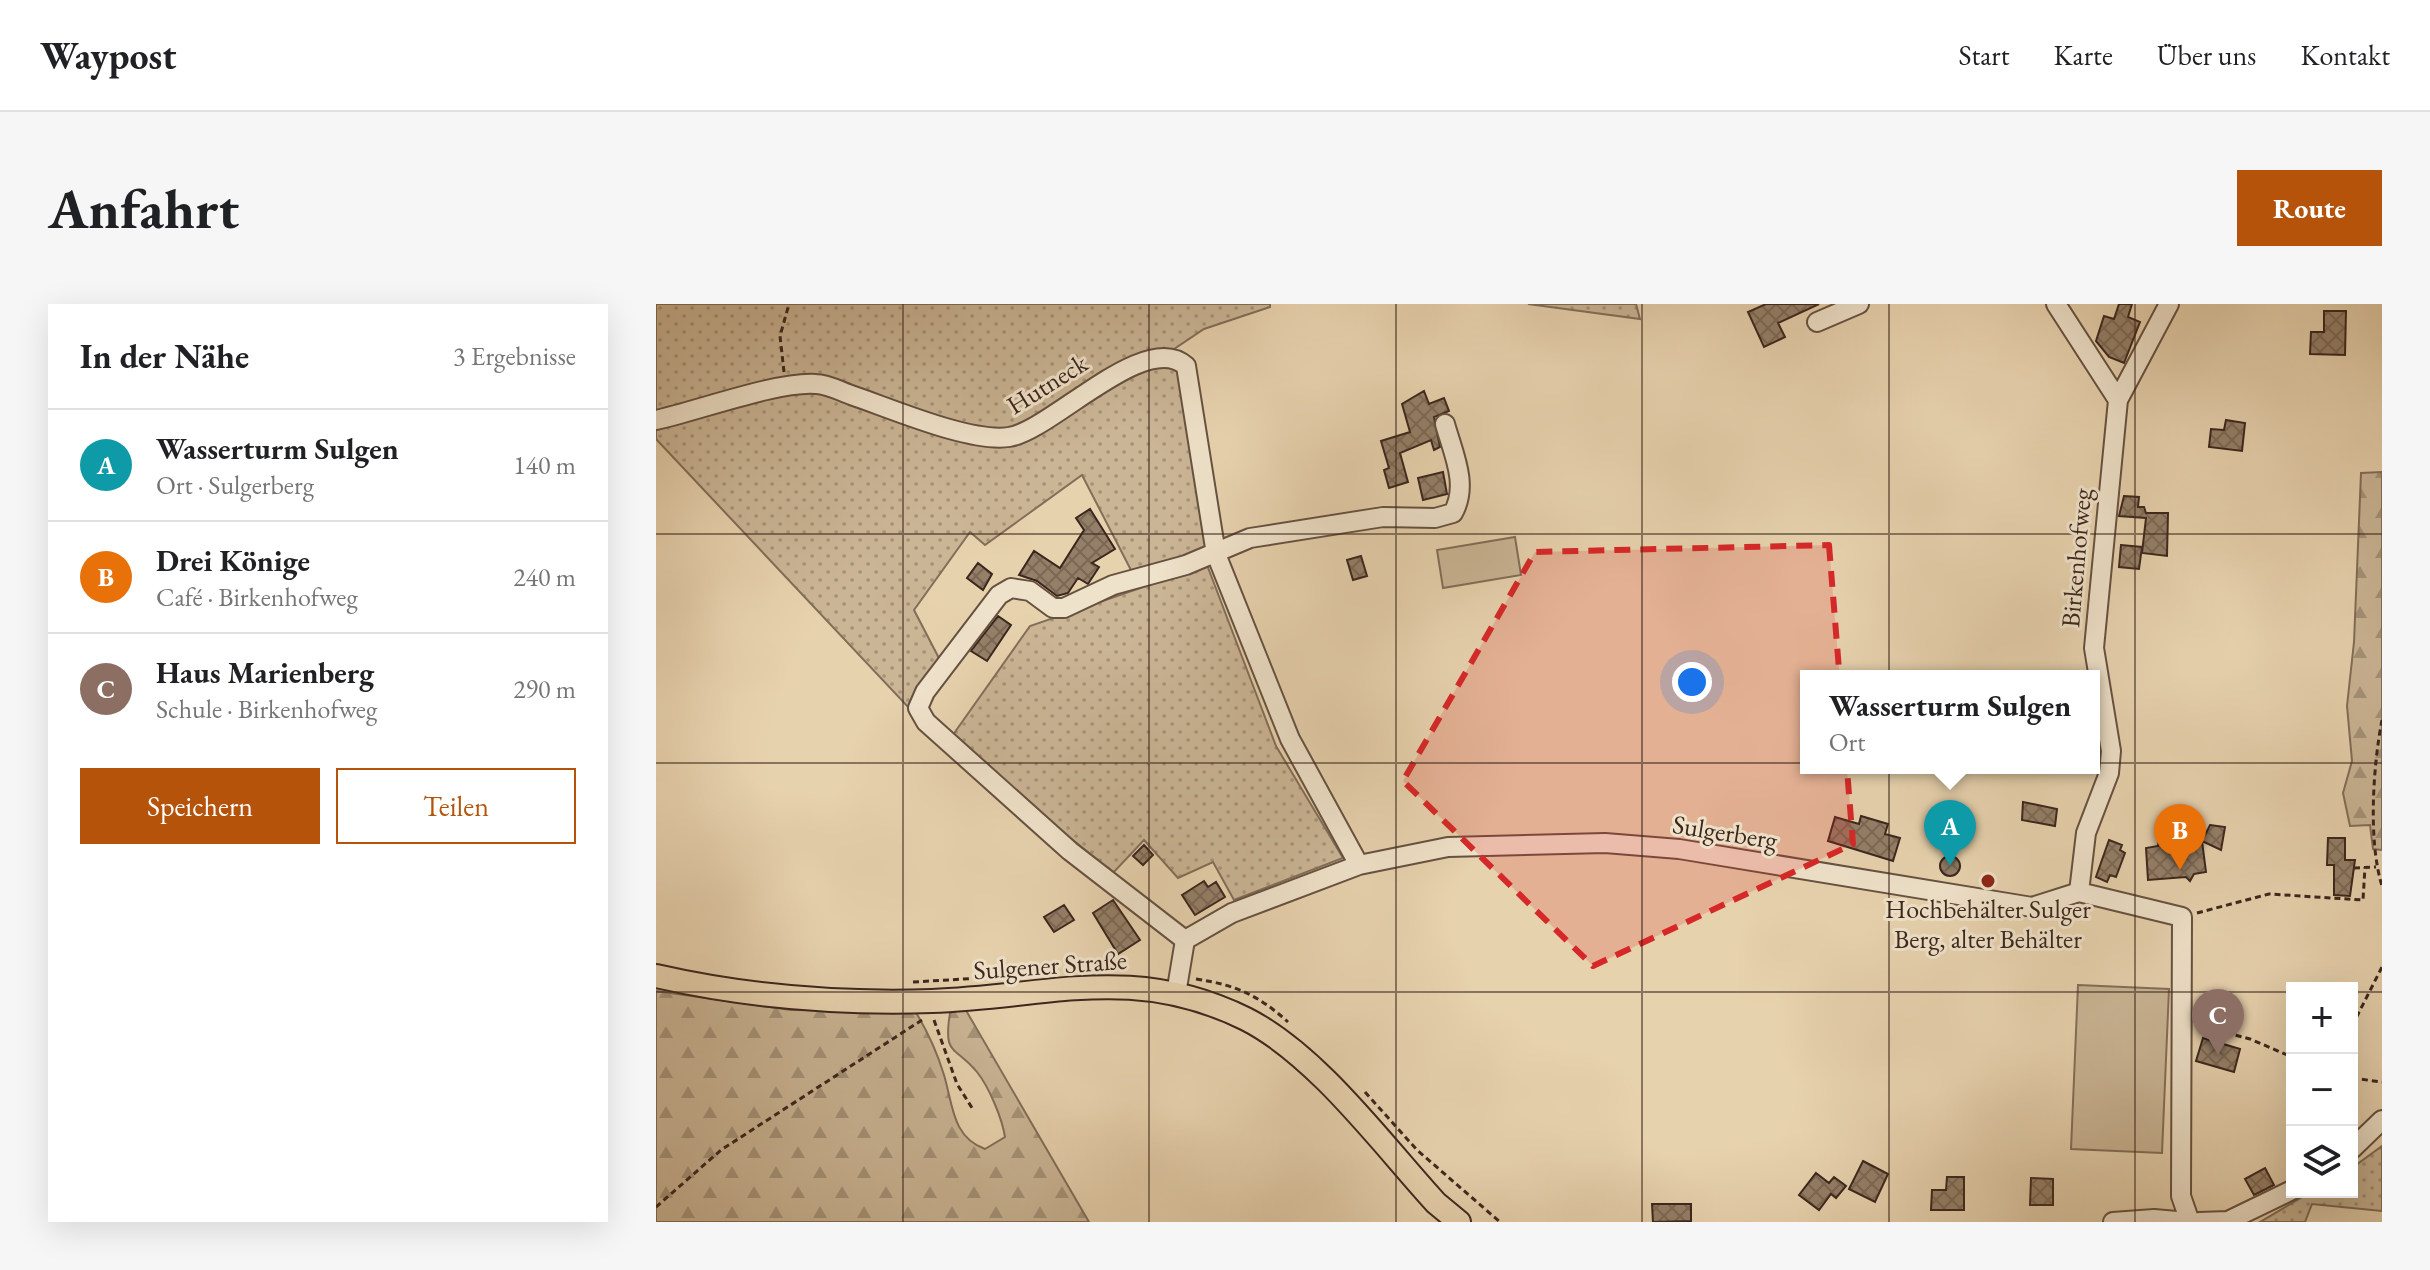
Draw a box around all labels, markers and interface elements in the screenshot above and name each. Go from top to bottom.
text: Waypost [40,31,177,80]
text: Start [1958,37,2010,73]
text: Karte [2054,37,2113,73]
text: Über uns [2157,37,2256,73]
text: Kontakt [2300,37,2390,73]
button: Route [2237,170,2382,246]
text: Anfahrt [48,172,239,245]
text: In der Nähe [80,334,249,378]
text: 3 Ergebnisse [453,339,576,373]
street label: Hutneck [1000,345,1095,422]
text: Wasserturm Sulgen [156,429,399,468]
text: A [97,448,115,482]
text: 140 m [513,448,576,482]
text: Ort · Sulgerberg [156,468,314,502]
street label: Birkenhofweg [2053,486,2099,629]
text: Drei Könige [156,541,310,580]
text: B [98,560,114,594]
text: 240 m [513,560,576,594]
text: Café · Birkenhofweg [156,580,358,614]
text: Haus Marienberg [156,653,374,692]
your location [1672,662,1712,702]
popup [1800,670,2100,774]
text: C [97,672,115,706]
text: 290 m [513,672,576,706]
text: Wasserturm Sulgen [1829,686,2071,725]
text: Schule · Birkenhofweg [156,692,377,726]
text: Ort [1829,725,1865,759]
button: Speichern [80,768,320,844]
button: Teilen [336,768,576,844]
pin: A [1924,800,1976,866]
pin: B [2154,804,2206,870]
street label: Sulgerberg [1670,807,1781,857]
marker: Hochbehälter Sulger Berg, alter Behälter [1979,872,1997,890]
place label: Hochbehälter Sulger Berg, alter Behälter [1885,892,2091,956]
street label: Sulgener Straße [972,943,1128,987]
map controls [2286,982,2358,1198]
button: + [2286,982,2358,1054]
pin: C [2192,989,2244,1055]
button: − [2286,1054,2358,1126]
button: layers [2286,1126,2358,1198]

